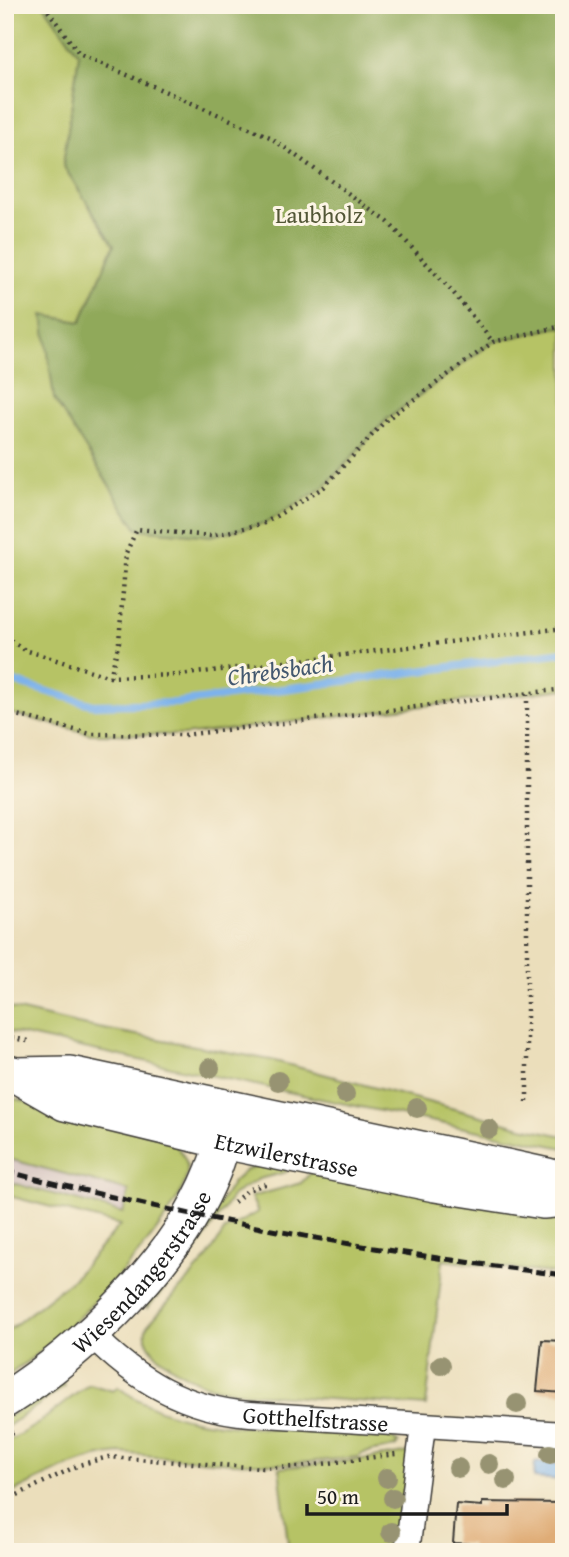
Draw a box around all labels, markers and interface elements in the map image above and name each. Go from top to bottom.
park label: Laubholz [275,198,363,231]
water label: Chrebsbach [225,645,335,695]
street label: Etzwilerstrasse [211,1123,362,1185]
street label: Wiesendangerstrasse [64,1184,219,1361]
street label: Gotthelfstrasse [242,1397,389,1439]
scale bar [307,1473,506,1517]
text: 50 m [317,1481,359,1512]

